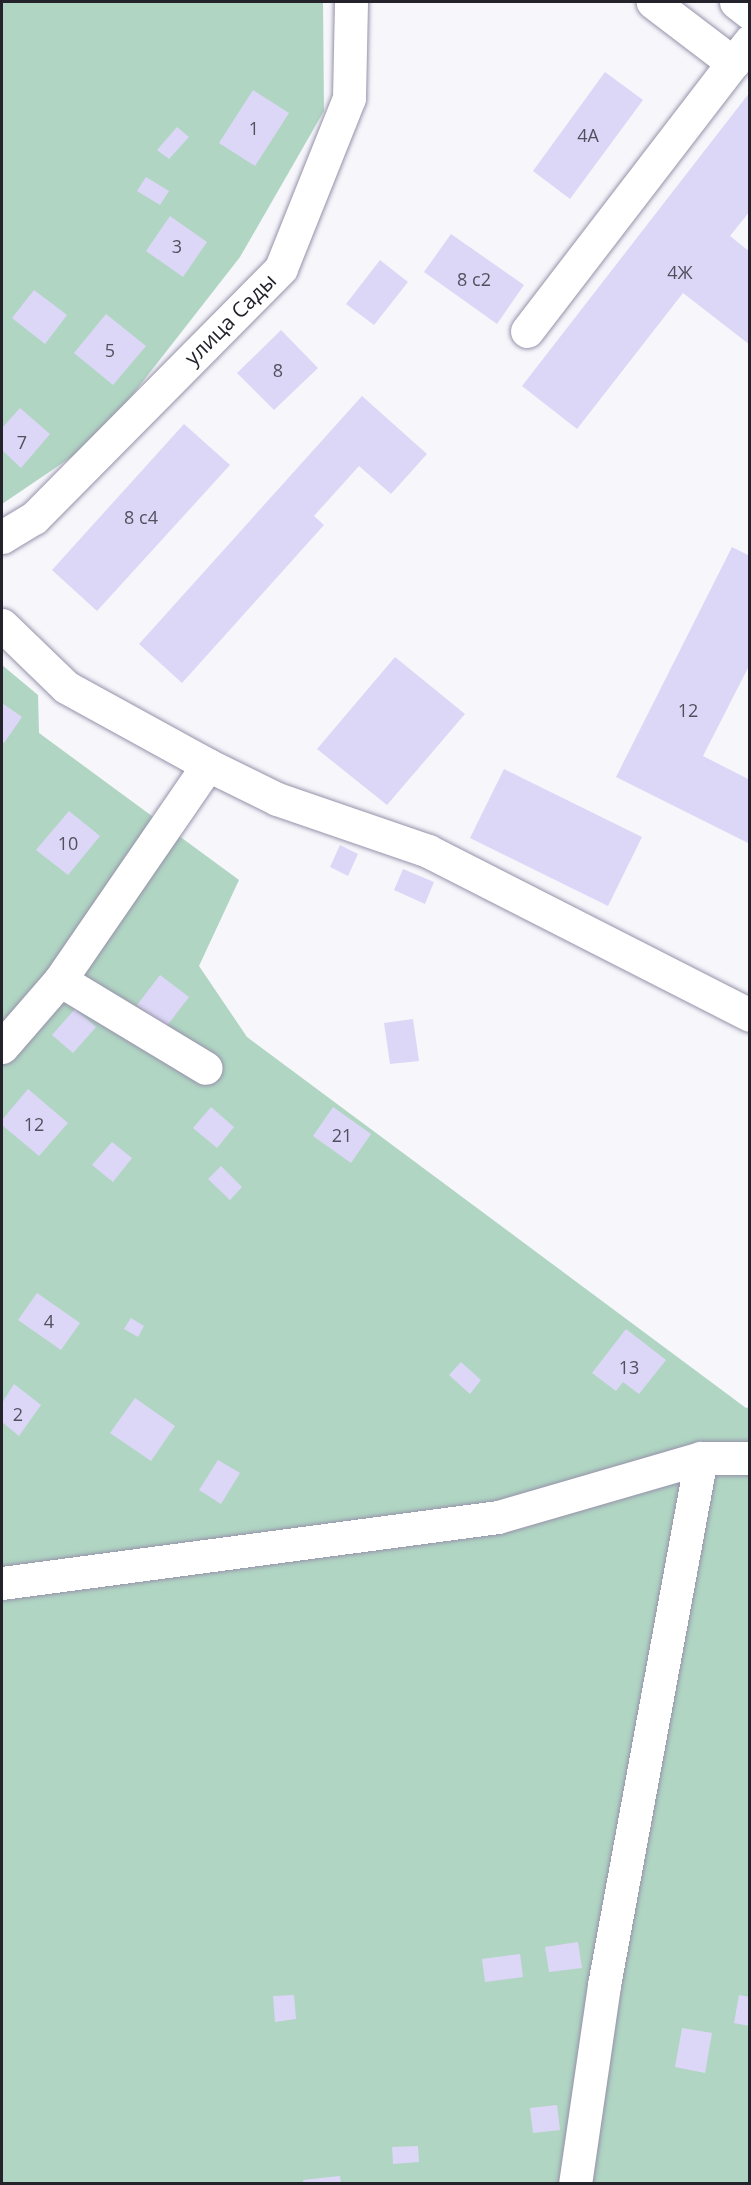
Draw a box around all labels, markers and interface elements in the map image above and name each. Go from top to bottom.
house number: 1 [249,117,259,139]
house number: 4А [577,124,599,146]
house number: 3 [172,235,182,257]
house number: 4Ж [667,261,693,283]
street label: улица Сады [179,268,281,370]
house number: 8 с2 [457,268,491,290]
house number: 5 [105,339,115,361]
house number: 8 [273,359,283,381]
house number: 7 [17,431,27,453]
house number: 8 с4 [124,506,158,528]
house number: 12 [678,699,698,721]
house number: 10 [58,832,78,854]
house number: 12 [24,1113,44,1135]
house number: 21 [332,1124,352,1146]
house number: 4 [44,1310,54,1332]
house number: 13 [619,1356,639,1378]
house number: 2 [13,1403,23,1425]

